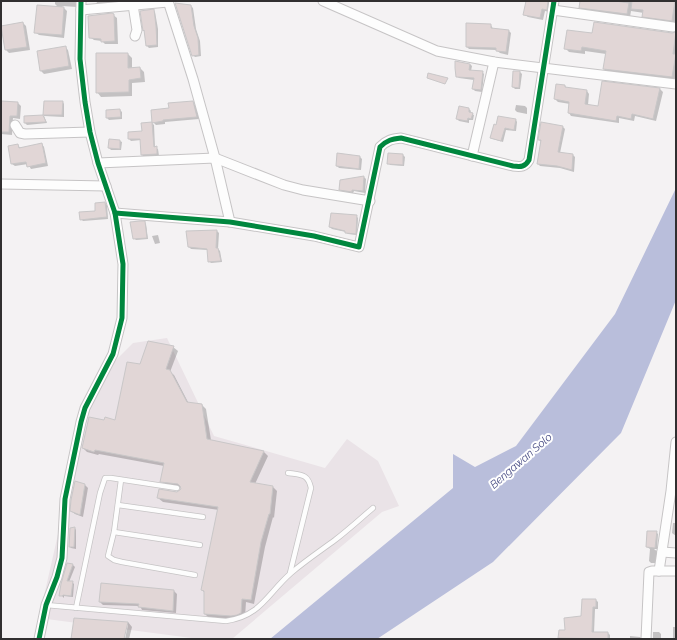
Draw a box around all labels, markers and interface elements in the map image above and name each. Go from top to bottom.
water label: Bengawan Solo [487,431,555,491]

